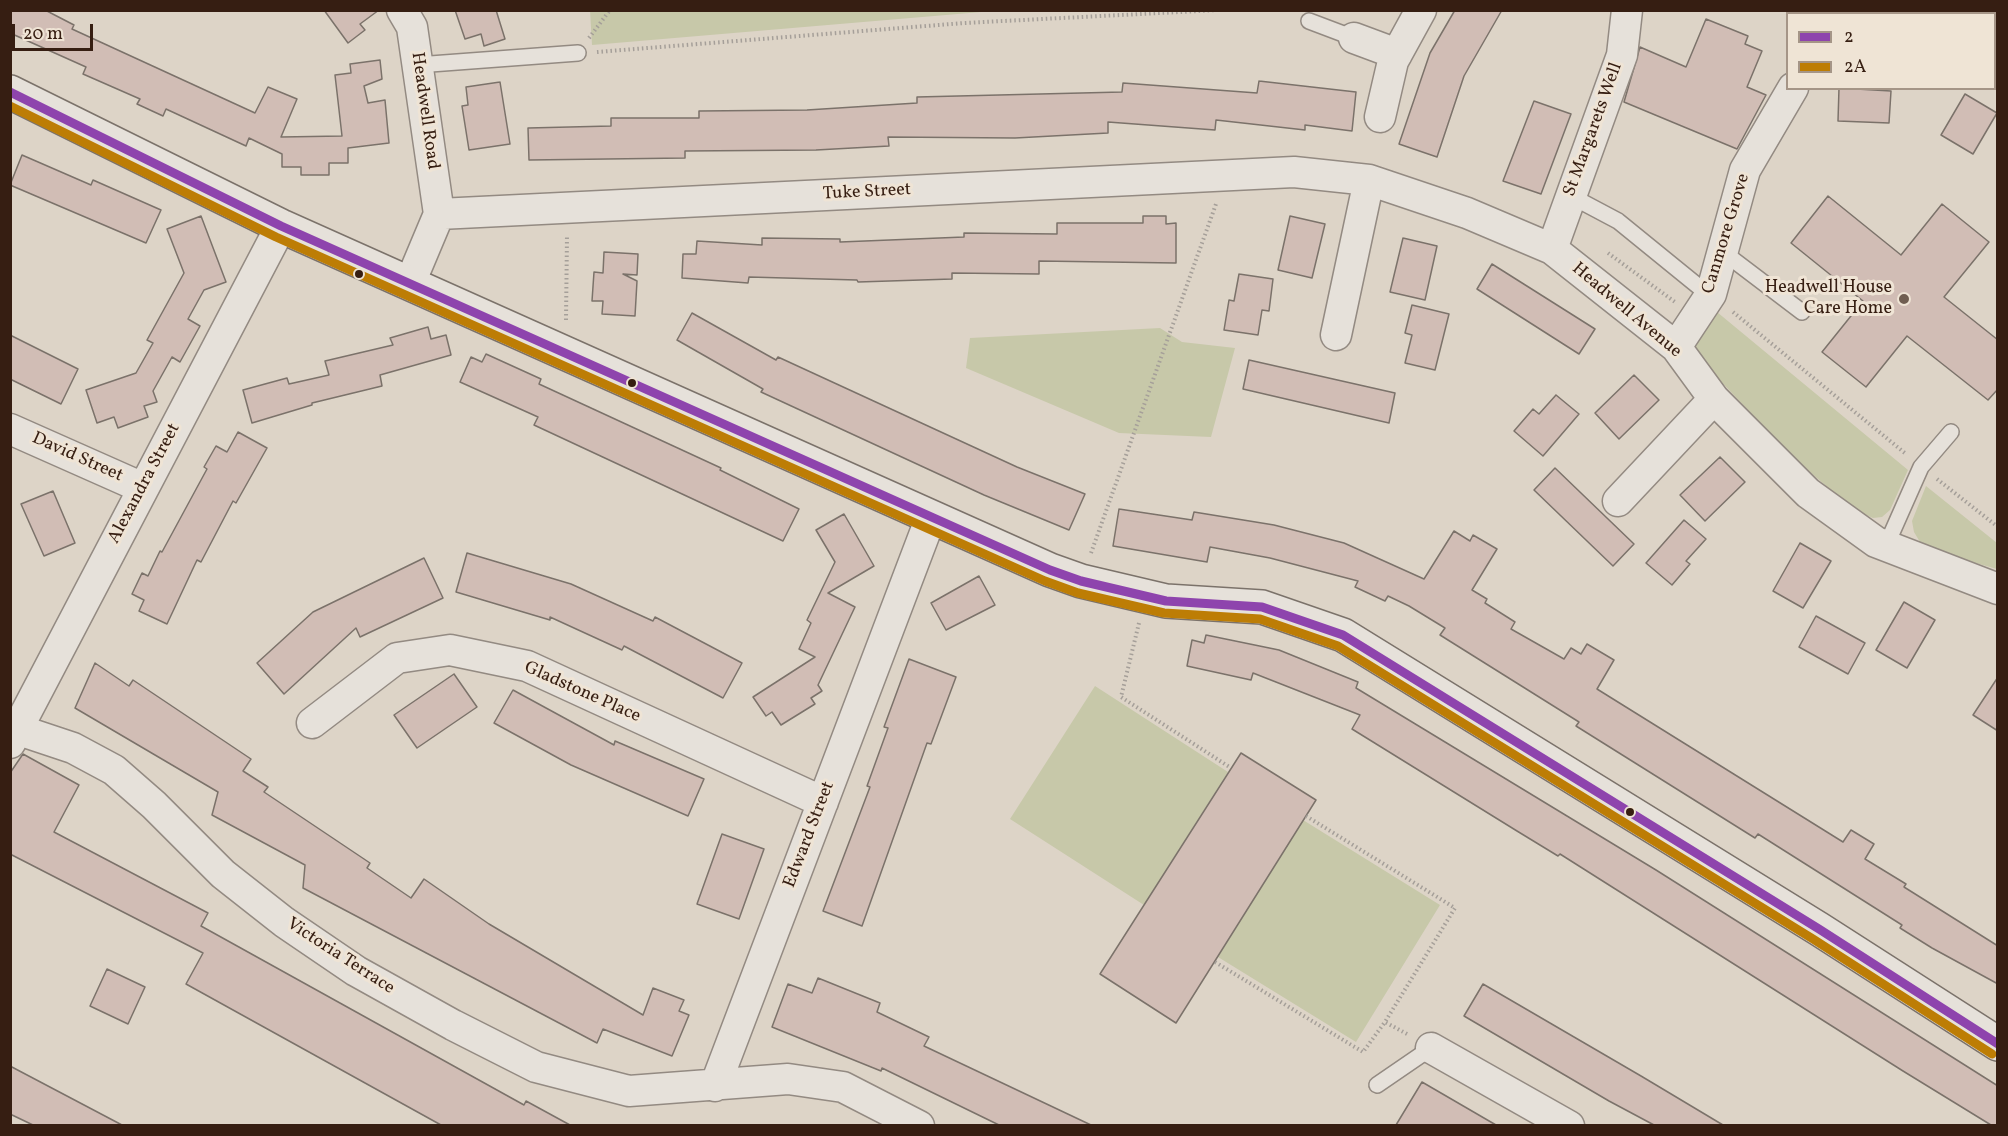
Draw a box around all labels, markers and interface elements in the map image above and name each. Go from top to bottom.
scale bar [15,12,96,50]
legend [1786,12,1996,90]
text: 20 m [23,22,63,47]
text: 2 [1844,25,1854,50]
street label: Headwell Road [405,51,443,171]
text: 2A [1844,55,1866,80]
street label: St Margarets Well [1560,60,1628,200]
street label: Canmore Grove [1698,171,1756,297]
street label: Tuke Street [822,180,912,206]
street label: Headwell Avenue [1567,259,1685,363]
unlabelled marker [353,268,365,280]
place label: Headwell House Care Home [1765,278,1892,320]
marker: Headwell House Care Home [1897,292,1911,306]
unlabelled marker [626,377,638,389]
street label: Alexandra Street [104,420,186,548]
street label: David Street [28,428,126,488]
street label: Gladstone Place [520,658,644,728]
street label: Edward Street [780,779,840,891]
unlabelled marker [1624,806,1636,818]
street label: Victoria Terrace [282,914,398,1000]

